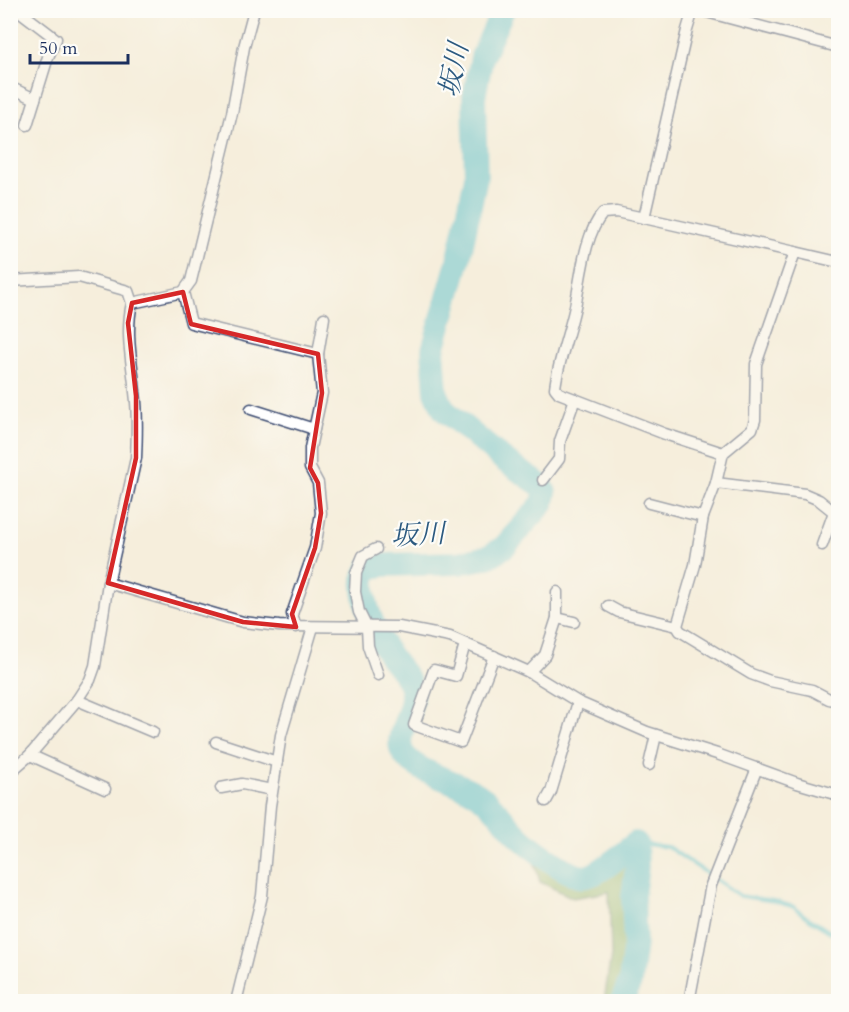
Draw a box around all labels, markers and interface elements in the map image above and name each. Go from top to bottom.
scale bar [30,27,128,65]
text: 50 m [39,36,78,61]
water label: 坂川 [430,37,478,100]
water label: 坂川 [390,515,449,555]

